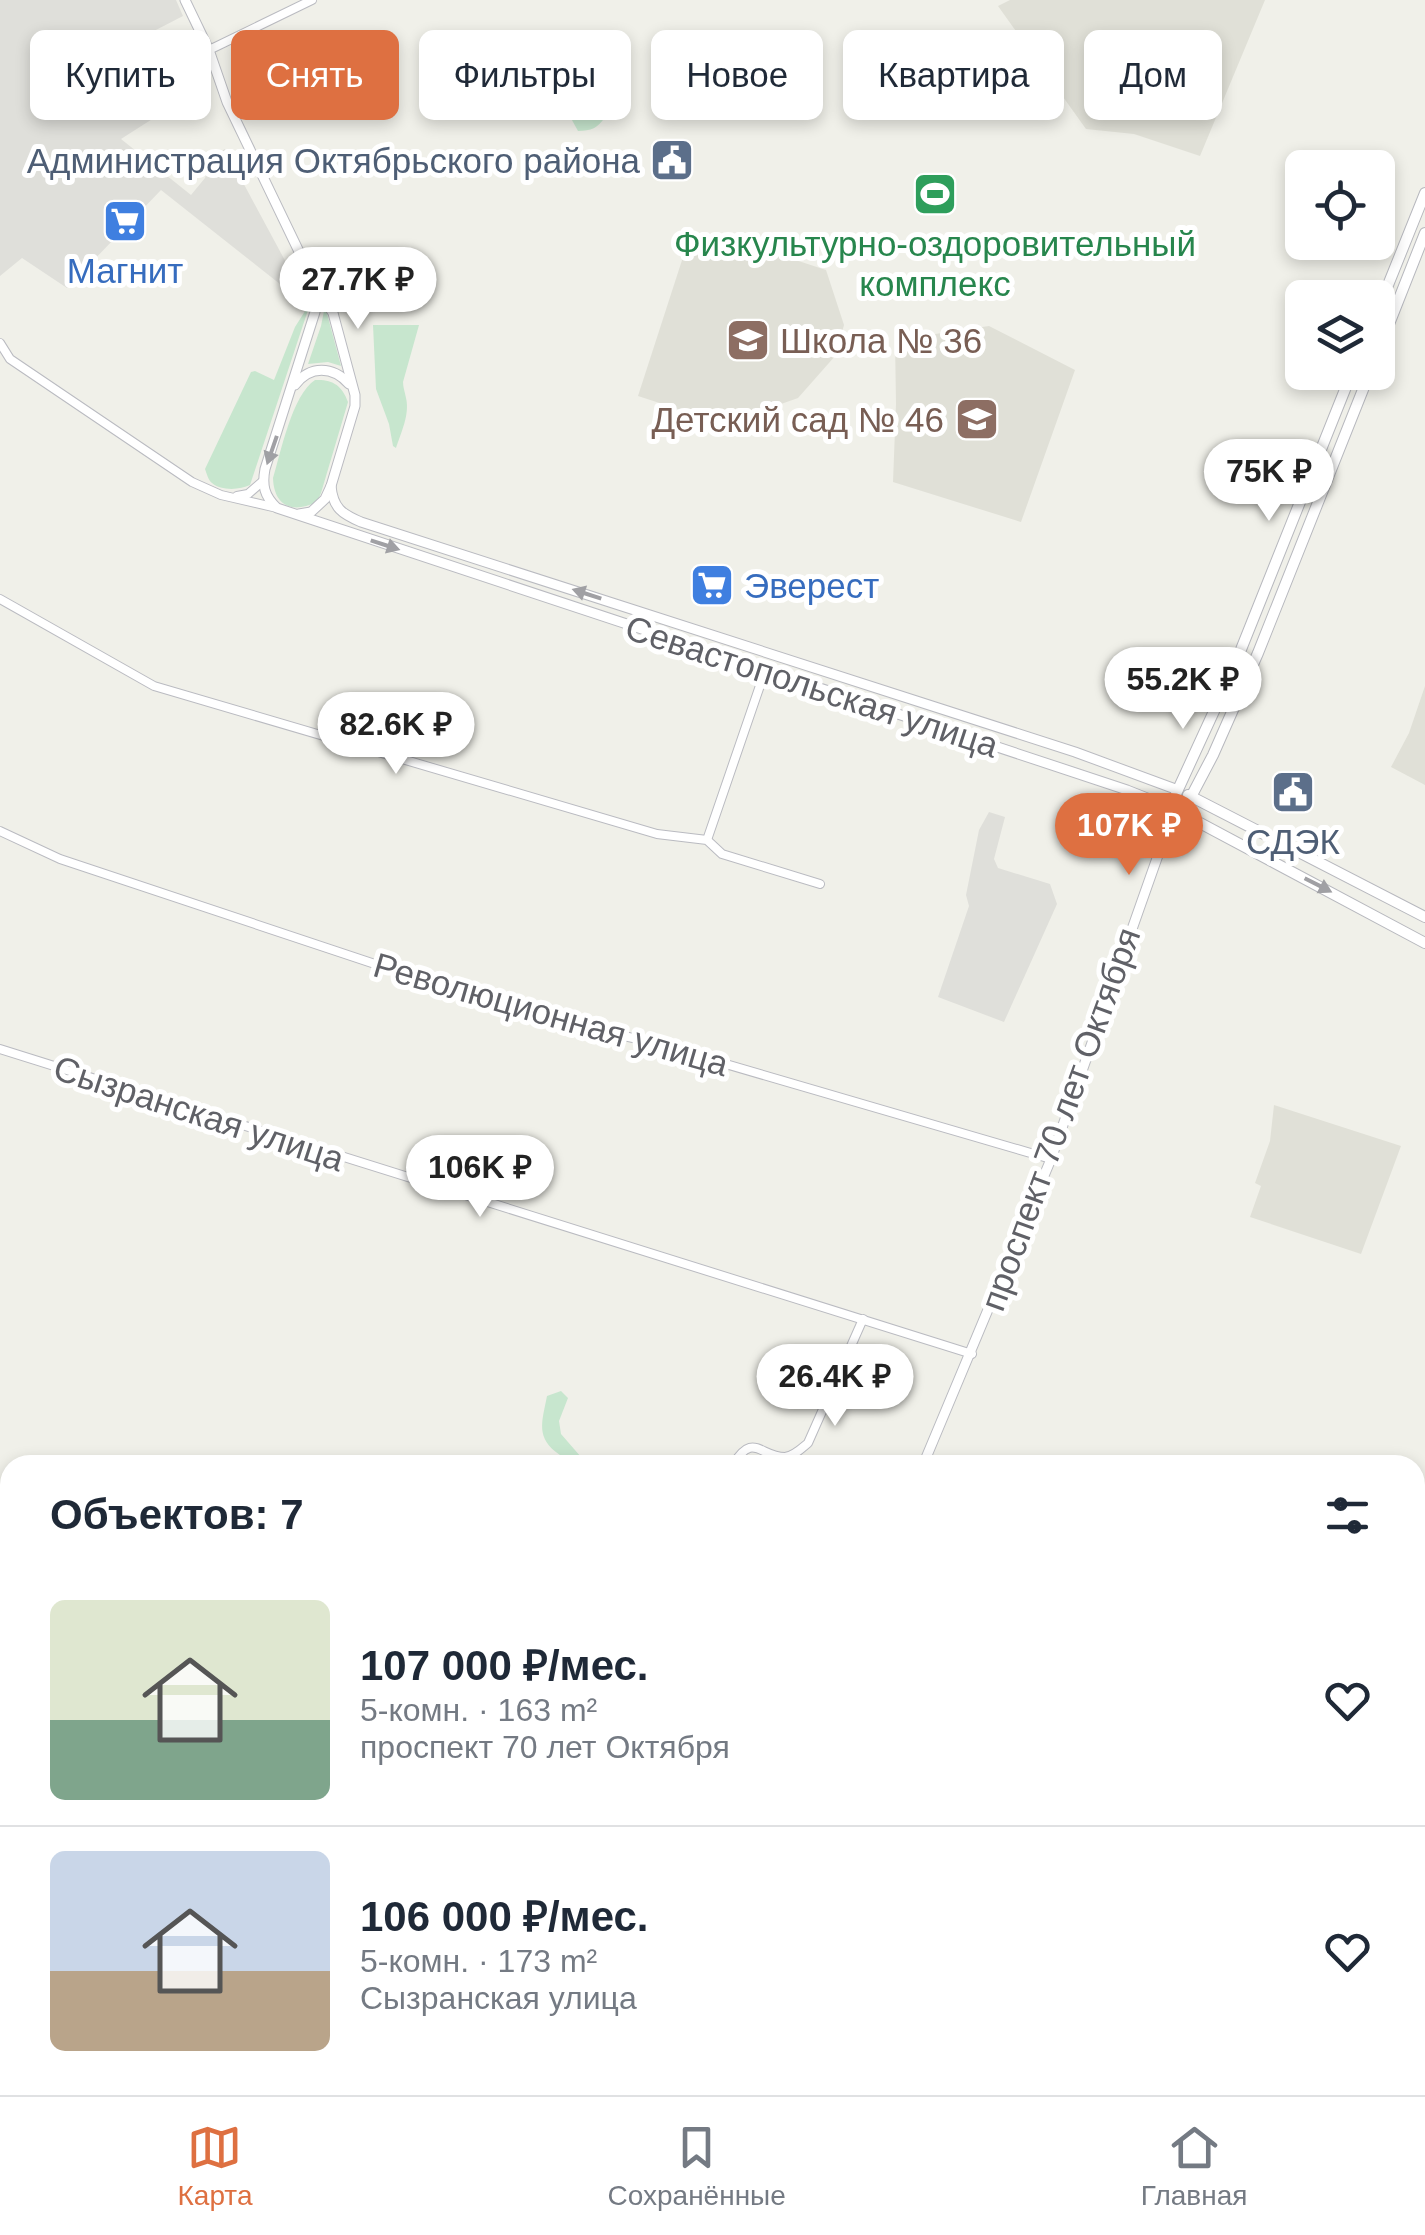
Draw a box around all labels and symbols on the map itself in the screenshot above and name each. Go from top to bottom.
public building icon: Администрация Октябрьского района [649,137,695,183]
place label: Администрация Октябрьского района [27,141,641,180]
sports icon: Физкультурно-оздоровительный комплекс [912,171,958,217]
supermarket icon: Магнит [102,198,148,244]
place label: Физкультурно-оздоровительный комплекс [674,224,1196,303]
pin: 27.7K ₽ [266,247,450,332]
place label: Магнит [67,251,183,290]
school or university icon: Школа № 36 [725,317,771,363]
place label: Школа № 36 [780,321,982,360]
school or university icon: Детский сад № 46 [954,396,1000,442]
place label: Детский сад № 46 [651,400,944,439]
one-way arrow [264,435,279,465]
pin: 75K ₽ [1199,439,1339,524]
one-way arrow [371,538,401,553]
supermarket icon: Эверест [689,562,735,608]
place label: Эверест [744,566,879,605]
one-way arrow [572,586,602,601]
street label: Севастопольская улица [621,607,1004,765]
pin: 55.2K ₽ [1091,647,1275,732]
pin: 82.6K ₽ [304,692,488,777]
public building icon: СДЭК [1270,769,1316,815]
pin: 107K ₽ [1048,793,1210,878]
place label: СДЭК [1246,822,1340,861]
one-way arrow [1303,876,1332,893]
street label: проспект 70 лет Октября [973,922,1147,1316]
street label: Революционная улица [369,945,733,1083]
street label: Сызранская улица [49,1048,349,1178]
pin: 106K ₽ [399,1135,561,1220]
pin: 26.4K ₽ [743,1344,927,1429]

